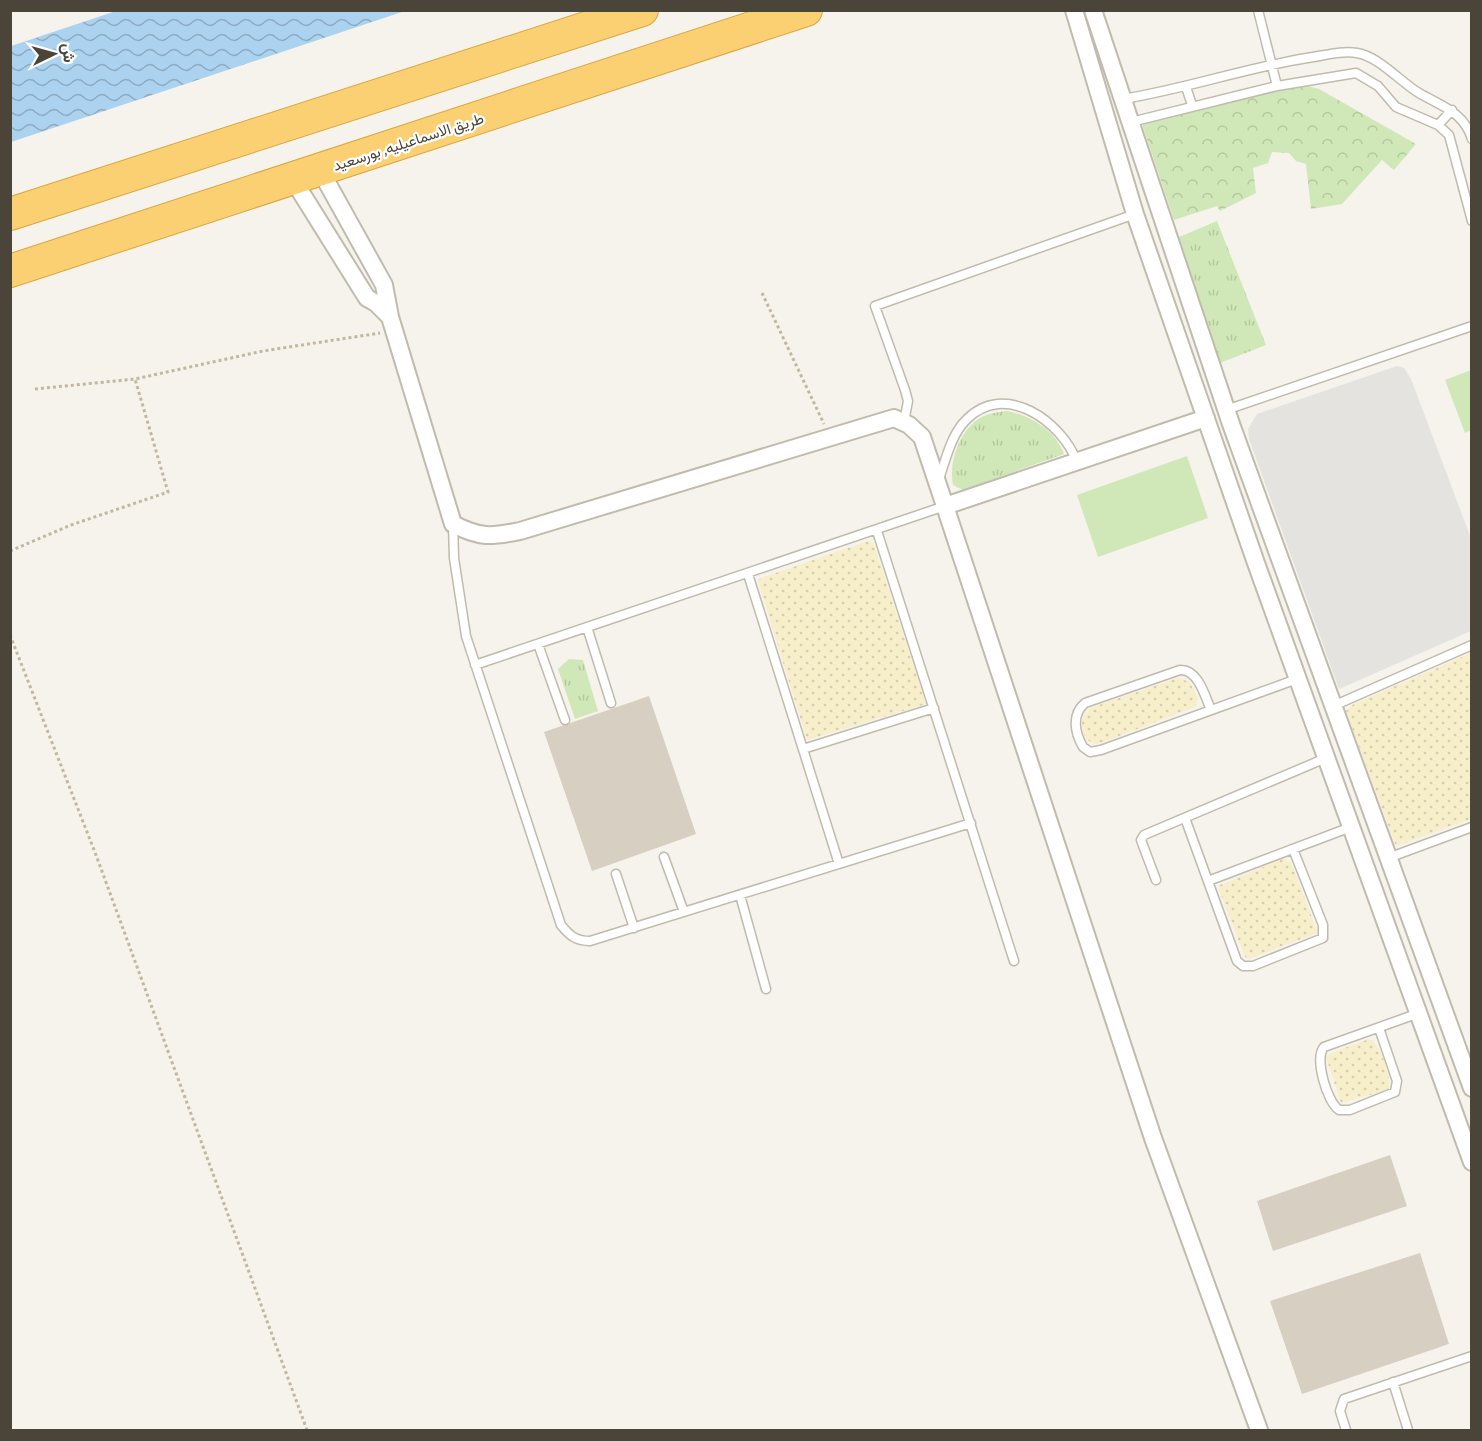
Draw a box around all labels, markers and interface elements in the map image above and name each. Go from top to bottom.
north arrow [24,24,84,84]
text: ش [58,42,80,63]
street label: طريق الاسماعيليه, بورسعيد [330,108,487,176]

